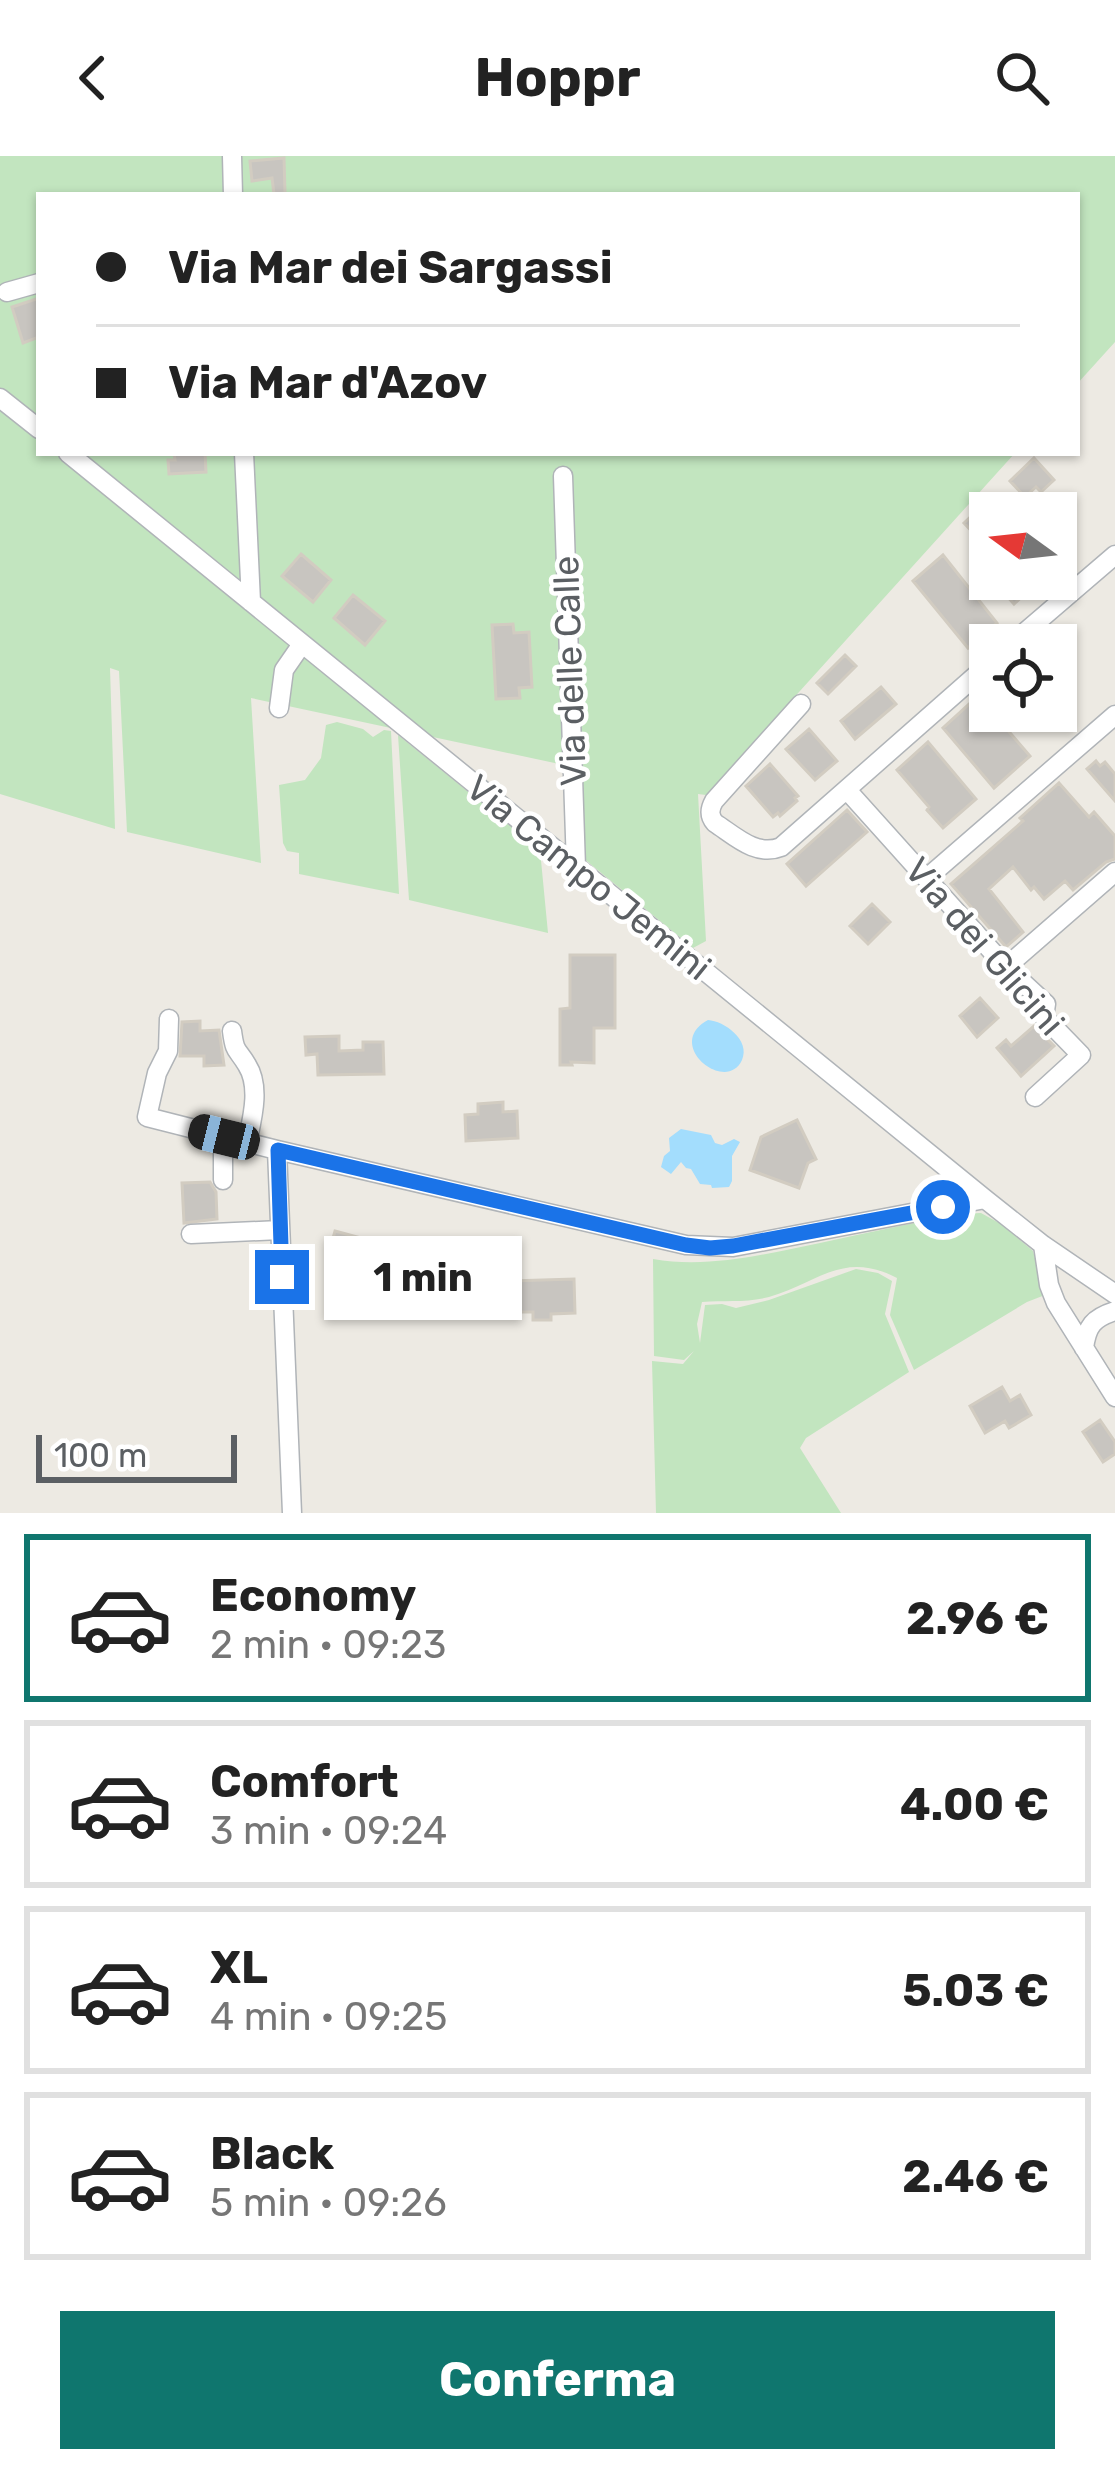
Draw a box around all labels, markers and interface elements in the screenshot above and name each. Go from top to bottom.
icon: back [60,45,126,111]
icon: search [989,45,1055,111]
text: Hoppr [475,46,640,110]
text: Via Mar dei Sargassi [168,241,613,294]
text: Via Mar d'Azov [168,356,487,409]
north arrow [969,492,1077,600]
map controls [969,492,1077,732]
street label: Via delle Calle [544,555,595,787]
button: locate [969,624,1077,732]
street label: Via Campo Jemini [458,766,720,989]
street label: Via dei Glicini [896,849,1073,1044]
car [185,1111,263,1163]
route start [916,1180,970,1234]
callout: 1 min [324,1235,522,1319]
route end [255,1250,309,1304]
text: 1 min [373,1255,473,1301]
scale bar [36,1429,237,1482]
text: 100 m [54,1436,147,1475]
icon: car [66,1564,174,1672]
text: Economy [210,1569,416,1622]
text: 2.96 € [906,1592,1049,1645]
text: 2 min · 09:23 [210,1622,446,1668]
icon: car [66,1750,174,1858]
text: Comfort [210,1755,399,1808]
text: 4.00 € [900,1778,1049,1831]
text: 3 min · 09:24 [210,1808,447,1854]
icon: car [66,1936,174,2044]
text: XL [210,1941,268,1994]
text: 5.03 € [902,1964,1049,2017]
text: 4 min · 09:25 [210,1994,447,2040]
icon: car [66,2122,174,2230]
text: Black [210,2127,334,2180]
text: 2.46 € [902,2150,1049,2203]
text: 5 min · 09:26 [210,2180,447,2226]
button: Conferma [60,2311,1055,2449]

